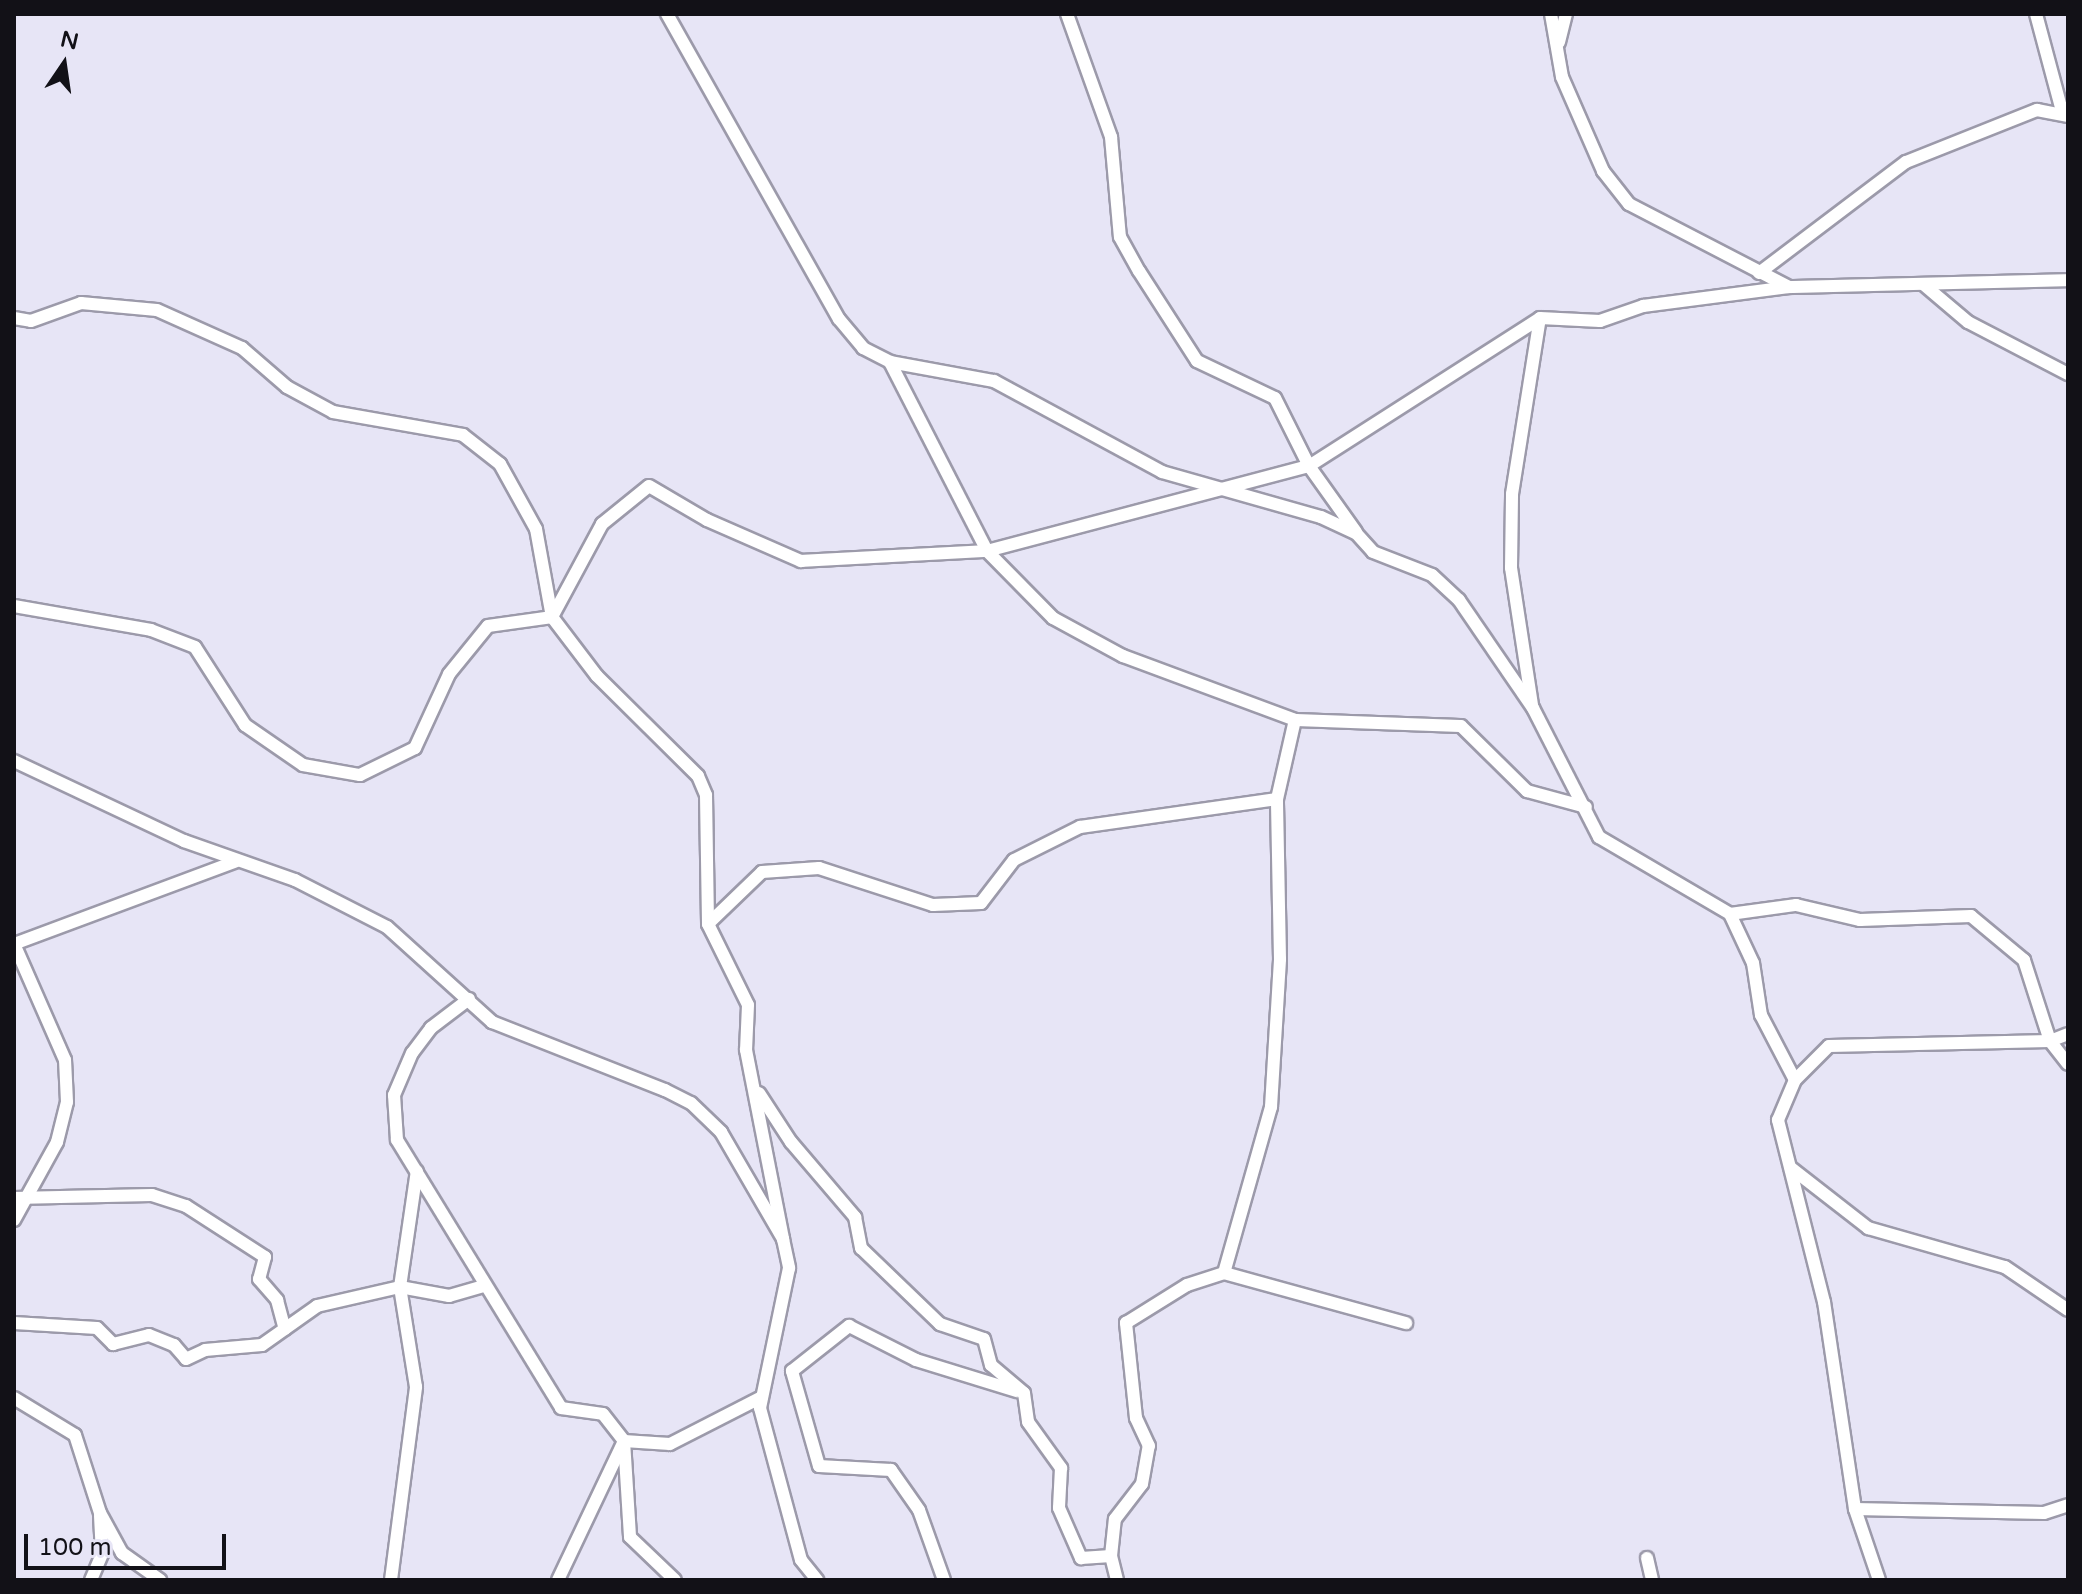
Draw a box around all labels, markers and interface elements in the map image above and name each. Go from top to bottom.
north arrow [24,24,104,104]
text: N [58,26,81,55]
scale bar [28,1518,230,1568]
text: 100 m [38,1533,112,1562]

